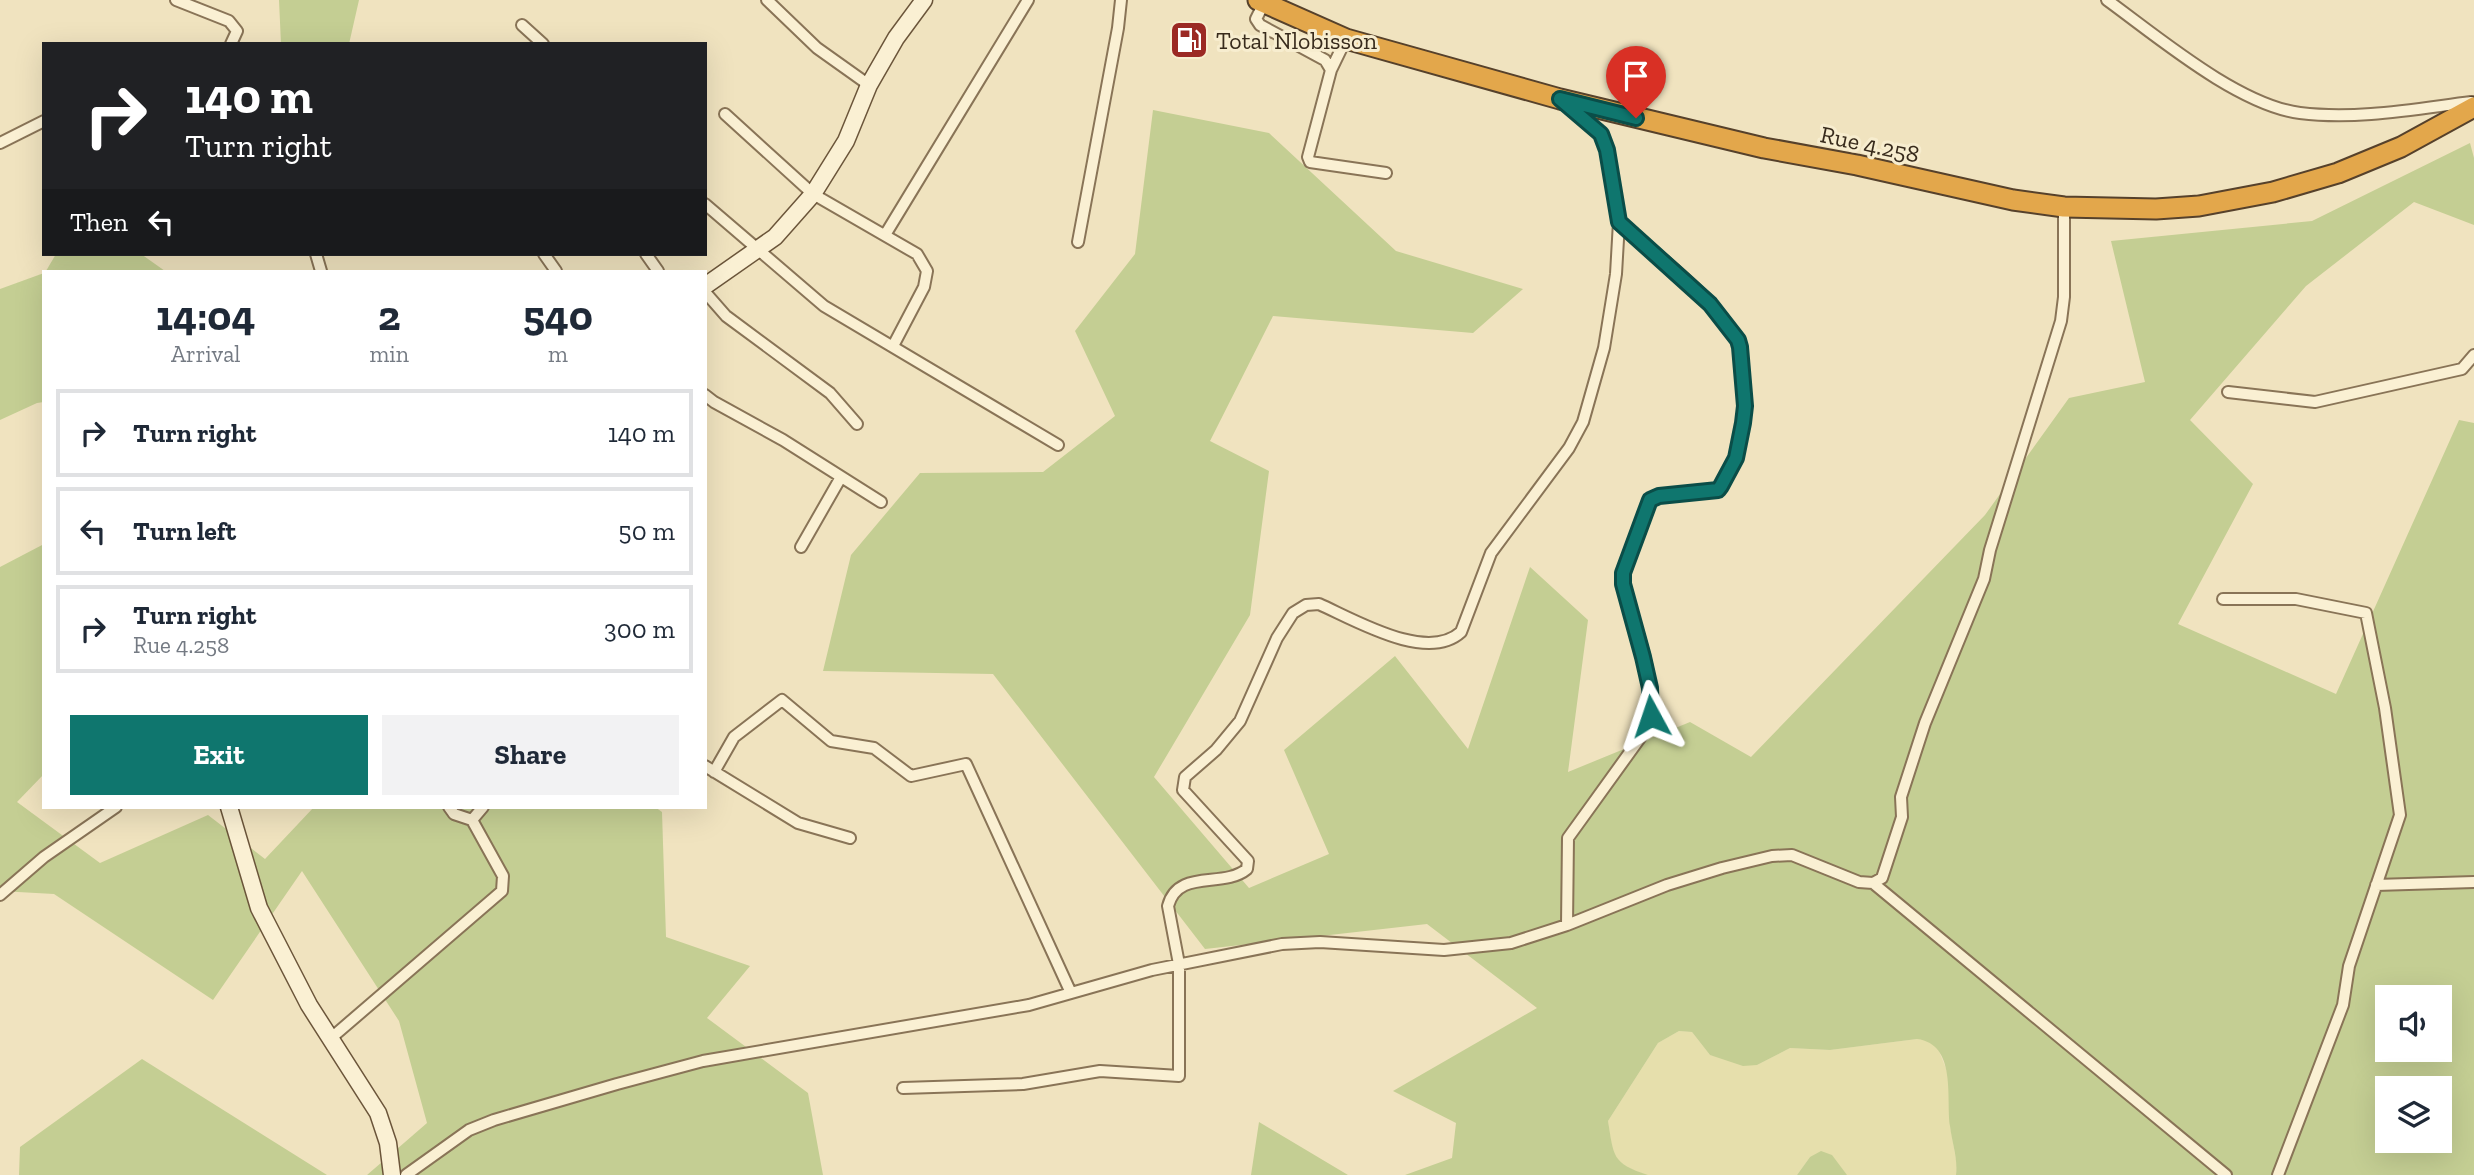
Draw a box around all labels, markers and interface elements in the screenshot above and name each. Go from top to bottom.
fuel station icon: Total Nlobisson [1168,19,1210,61]
place label: Total Nlobisson [1216,26,1377,55]
pin [1606,46,1666,118]
icon: arrive [1617,57,1655,95]
text: 140 m [185,67,313,126]
icon: right [70,70,161,161]
street label: Rue 4.258 [1818,119,1922,169]
text: Turn right [185,127,332,165]
icon: left [142,203,180,241]
text: Then [70,206,128,238]
text: 14:04 [156,290,255,341]
text: 2 [378,290,400,341]
text: 540 [523,290,593,341]
text: Arrival [171,340,240,368]
text: min [369,340,409,368]
text: m [548,340,568,368]
icon: right [74,414,112,452]
text: Turn right [133,417,256,449]
text: 140 m [608,417,675,449]
icon: left [74,512,112,550]
text: Turn left [133,515,236,547]
text: 50 m [618,515,675,547]
text: Turn right [133,599,256,631]
icon: right [74,610,112,648]
text: 300 m [604,613,675,645]
text: Rue 4.258 [133,631,229,659]
position arrow [1614,679,1688,753]
button: Exit [70,715,368,795]
button: Share [382,715,679,795]
map controls [2375,985,2452,1153]
button: sound [2375,985,2452,1062]
button: layers [2375,1076,2452,1153]

